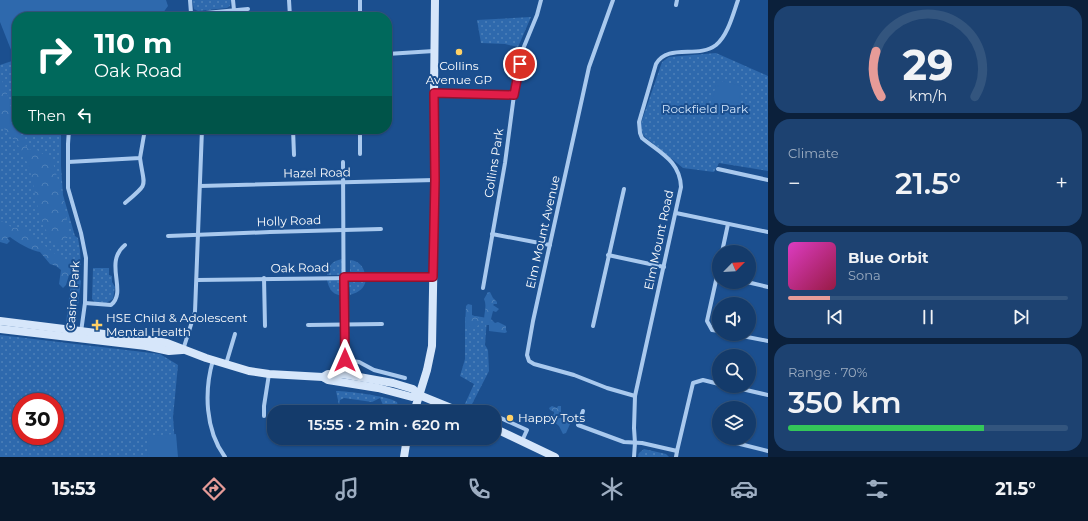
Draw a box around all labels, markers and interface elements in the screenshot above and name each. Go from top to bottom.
text: 110 m [94,26,172,60]
icon: right [28,28,80,80]
text: 29 [902,40,954,90]
marker: Collins Avenue GP [454,47,464,57]
pin [503,47,537,81]
icon: arrive [509,53,531,75]
place label: Collins Avenue GP [426,58,492,87]
text: Oak Road [94,60,182,82]
text: km/h [909,87,947,105]
park label: Rockfield Park [662,101,749,116]
icon: left [74,104,96,126]
text: Then [28,106,66,125]
street label: Collins Park [481,126,507,199]
text: Climate [788,145,839,161]
street label: Hazel Road [283,164,351,181]
text: 21.5° [895,165,961,202]
text: − [788,170,801,197]
text: + [1055,170,1068,197]
street label: Elm Mount Avenue [522,174,563,290]
street label: Elm Mount Road [641,189,676,291]
street label: Holly Road [256,212,322,229]
north arrow [712,245,756,289]
map controls [712,245,756,445]
text: Blue Orbit [848,248,928,267]
street label: Casino Park [63,259,83,332]
street label: Oak Road [270,259,330,276]
text: Sona [848,267,881,283]
button: sound [712,297,756,341]
icon: previous [824,306,846,328]
icon: pause [917,306,939,328]
icon: next [1010,306,1032,328]
place label: HSE Child & Adolescent Mental Health [106,310,247,339]
marker: HSE Child & Adolescent Mental Health [91,319,103,331]
position arrow [324,339,366,381]
button: search [712,349,756,393]
text: Range · 70% [788,364,867,380]
text: 350 km [788,384,902,421]
speed limit sign: 30 [12,393,64,445]
button: layers [712,401,756,445]
place label: Happy Tots [518,410,585,425]
marker: Happy Tots [505,413,515,423]
text: 15:55 · 2 min · 620 m [308,415,460,434]
icon: directions [200,475,228,503]
icon: music [333,475,361,503]
icon: phone [465,475,493,503]
icon: climate [598,475,626,503]
icon: car [730,475,758,503]
icon: filters [863,475,891,503]
text: 15:53 [52,478,96,500]
text: 21.5° [995,478,1036,500]

